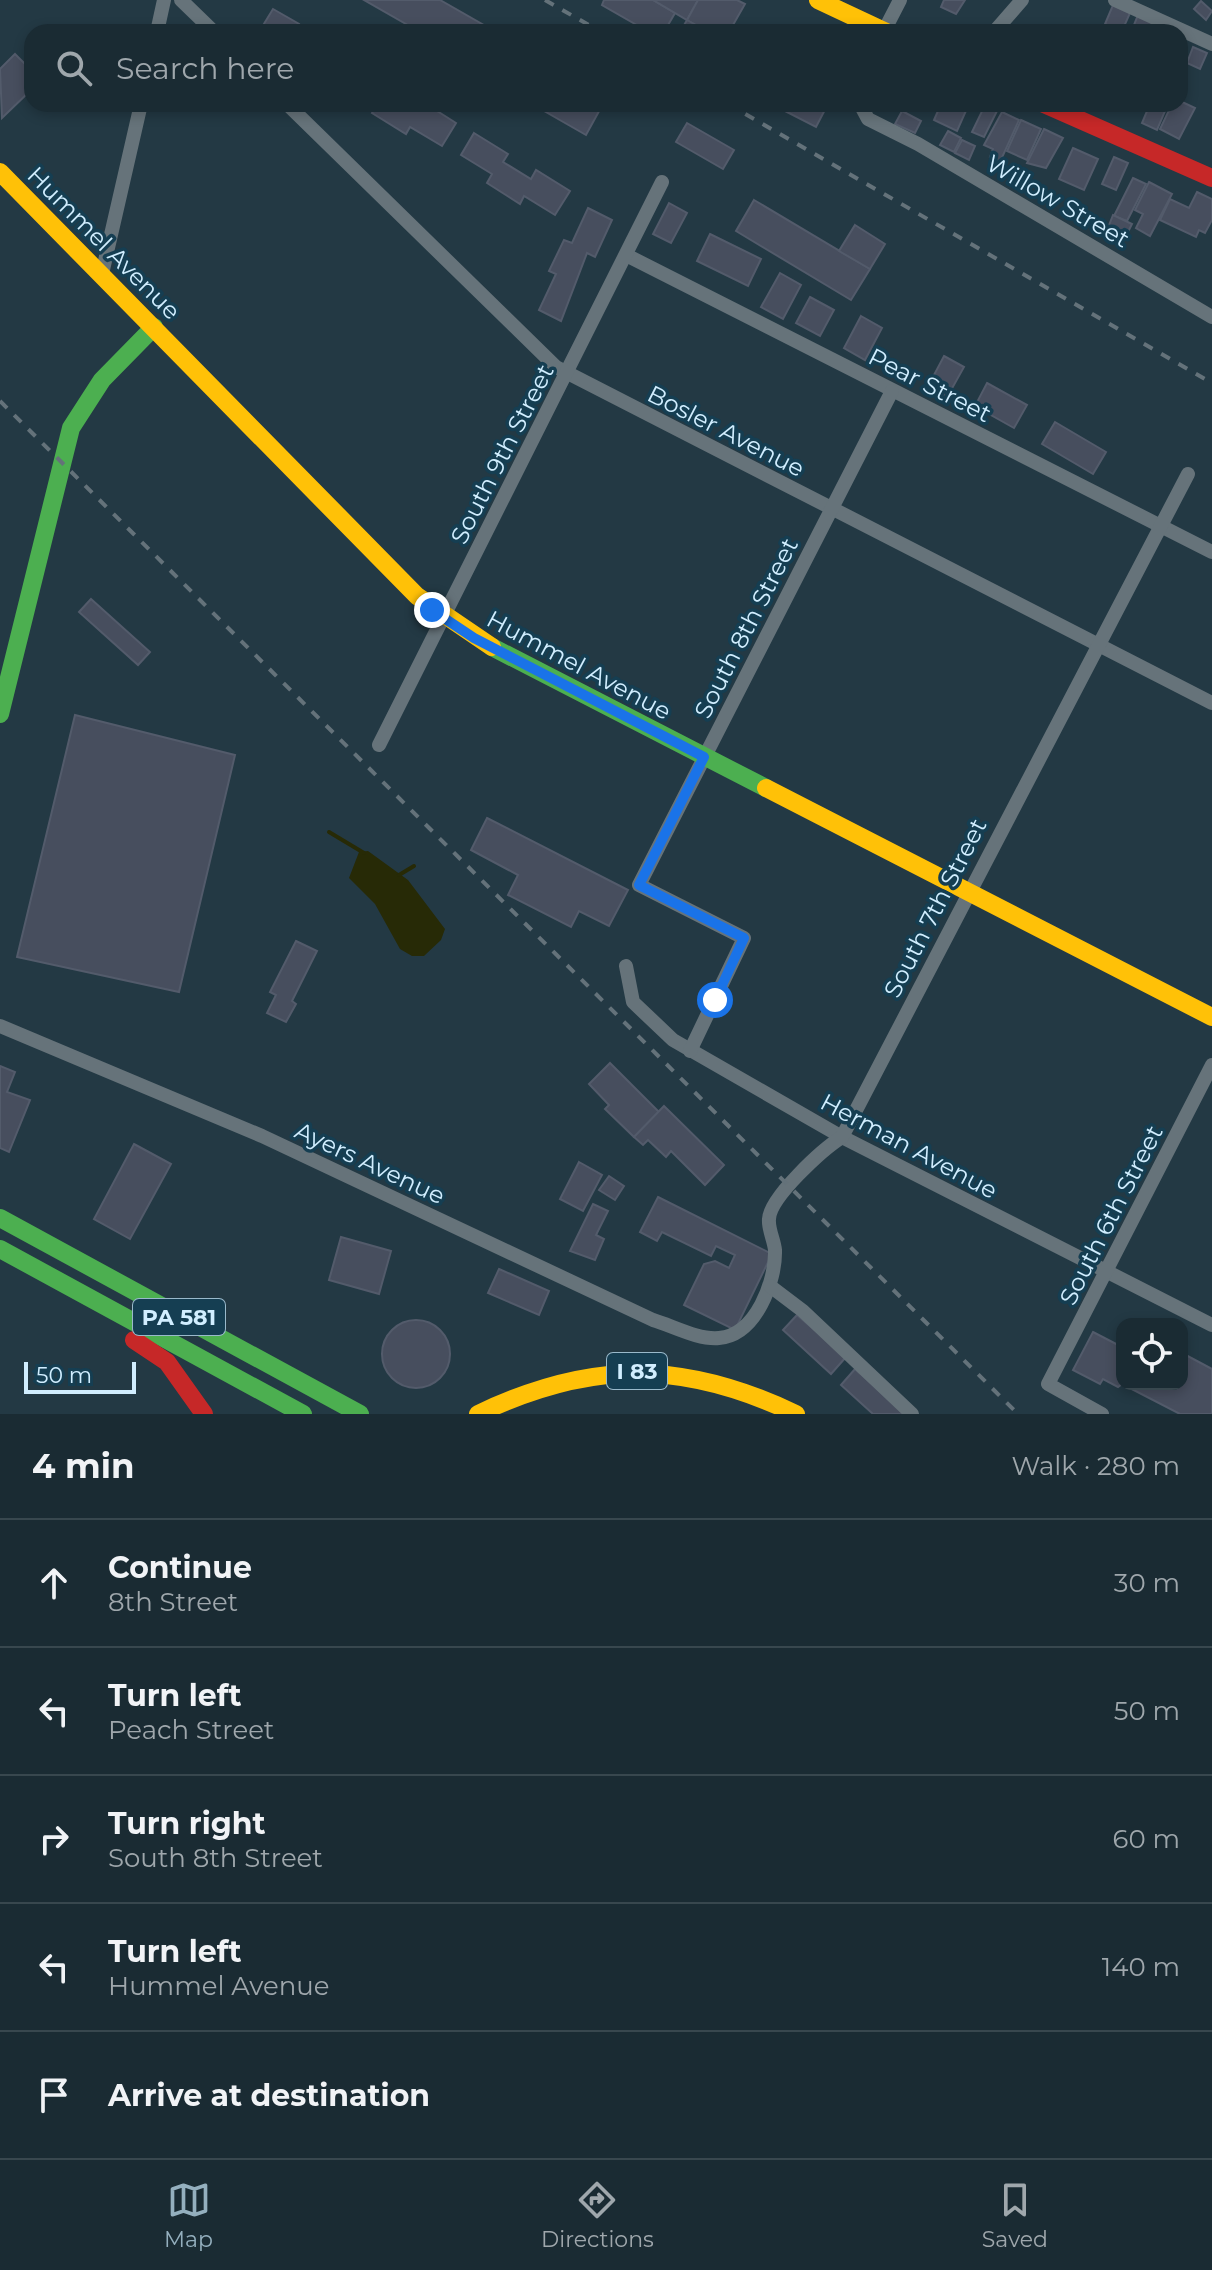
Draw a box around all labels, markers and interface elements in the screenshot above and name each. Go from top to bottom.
search box [24,24,1188,112]
icon: search [52,46,96,90]
text: Search here [116,50,294,87]
street label: Willow Street [981,148,1135,254]
street label: Hummel Avenue [21,160,187,326]
street label: Pear Street [864,342,996,428]
street label: South 9th Street [444,359,560,549]
street label: Bosler Avenue [643,379,809,483]
street label: South 8th Street [688,533,804,723]
route end [414,592,450,628]
street label: Hummel Avenue [482,604,676,726]
street label: South 7th Street [877,814,993,1002]
route start [697,982,733,1018]
street label: Herman Avenue [816,1087,1002,1205]
street label: Ayers Avenue [290,1116,450,1210]
street label: South 6th Street [1053,1120,1169,1310]
road number: PA 581 [133,1299,225,1335]
map controls [1116,1318,1188,1390]
button: locate [1116,1318,1188,1390]
road number: I 83 [607,1353,667,1389]
scale bar [24,1358,136,1394]
text: 50 m [36,1362,92,1389]
text: 4 min [32,1445,134,1487]
text: Walk · 280 m [1012,1450,1180,1482]
text: Continue [108,1549,252,1586]
icon: ahead [32,1561,76,1605]
text: 30 m [1114,1567,1180,1599]
text: 8th Street [108,1586,238,1618]
text: Turn left [108,1677,241,1714]
icon: left [32,1689,76,1733]
text: 50 m [1114,1695,1180,1727]
text: Peach Street [108,1714,274,1746]
text: Turn right [108,1805,265,1842]
icon: right [32,1817,76,1861]
text: 60 m [1113,1823,1180,1855]
text: South 8th Street [108,1842,323,1874]
text: Turn left [108,1933,241,1970]
icon: left [32,1945,76,1989]
text: 140 m [1102,1951,1180,1983]
text: Hummel Avenue [108,1970,329,2002]
icon: arrive [32,2073,76,2117]
text: Arrive at destination [108,2077,430,2114]
tab: Map [164,2178,213,2253]
tab: Directions [541,2178,654,2253]
tab: Saved [982,2178,1048,2253]

